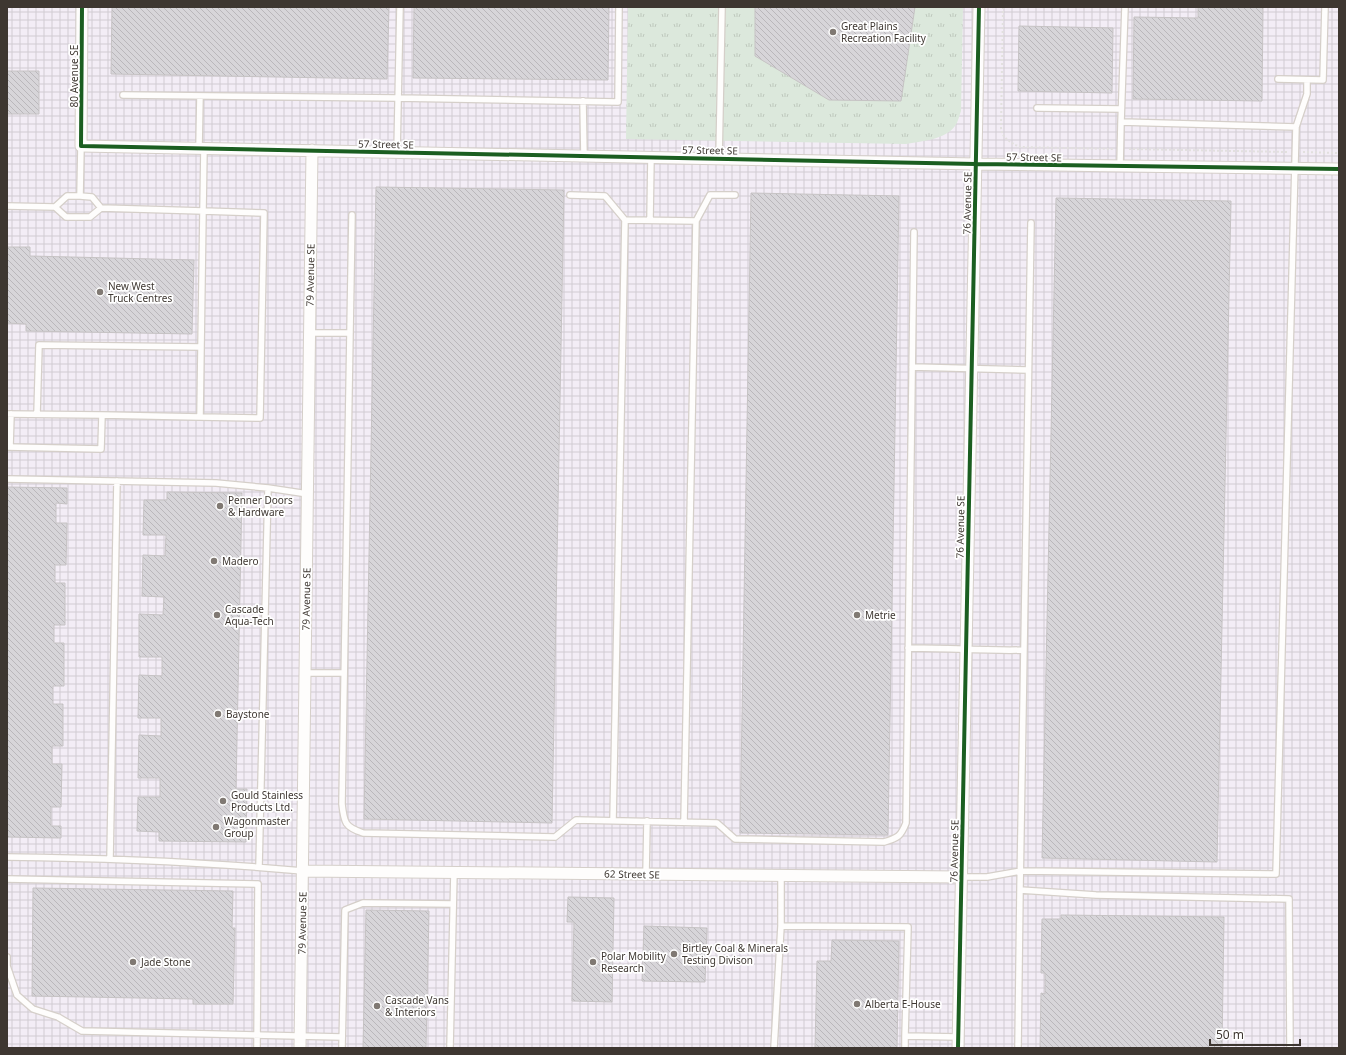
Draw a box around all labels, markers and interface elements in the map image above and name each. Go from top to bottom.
place label: Great Plains Recreation Facility [841,19,927,45]
marker: Great Plains Recreation Facility [828,27,838,37]
street label: 80 Avenue SE [67,45,81,107]
street label: 57 Street SE [358,137,414,151]
street label: 57 Street SE [682,143,738,157]
street label: 57 Street SE [1006,150,1062,164]
street label: 76 Avenue SE [959,171,975,235]
street label: 79 Avenue SE [302,243,318,307]
place label: New West Truck Centres [108,279,172,305]
marker: New West Truck Centres [95,287,105,297]
place label: Penner Doors & Hardware [228,493,293,519]
street label: 76 Avenue SE [952,495,968,559]
marker: Penner Doors & Hardware [215,501,225,511]
place label: Madero [222,554,258,568]
marker: Madero [209,556,219,566]
street label: 79 Avenue SE [298,567,314,631]
place label: Cascade Aqua-Tech [225,602,274,628]
place label: Metrie [865,608,896,622]
marker: Cascade Aqua-Tech [212,610,222,620]
marker: Metrie [852,610,862,620]
place label: Baystone [226,707,270,721]
marker: Baystone [213,709,223,719]
place label: Gould Stainless Products Ltd. [231,788,303,814]
marker: Gould Stainless Products Ltd. [218,796,228,806]
place label: Wagonmaster Group [224,814,290,840]
street label: 76 Avenue SE [946,819,962,883]
marker: Wagonmaster Group [211,822,221,832]
street label: 62 Street SE [604,867,660,881]
street label: 79 Avenue SE [294,891,310,955]
place label: Birtley Coal & Minerals Testing Divison [682,941,788,967]
place label: Polar Mobility Research [601,949,667,975]
marker: Birtley Coal & Minerals Testing Divison [669,949,679,959]
place label: Jade Stone [140,955,191,969]
marker: Jade Stone [128,957,138,967]
marker: Polar Mobility Research [588,957,598,967]
place label: Cascade Vans & Interiors [385,993,449,1019]
place label: Alberta E-House [865,997,941,1011]
marker: Alberta E-House [852,999,862,1009]
marker: Cascade Vans & Interiors [372,1001,382,1011]
scale bar [1210,1021,1300,1047]
text: 50 m [1216,1026,1244,1043]

